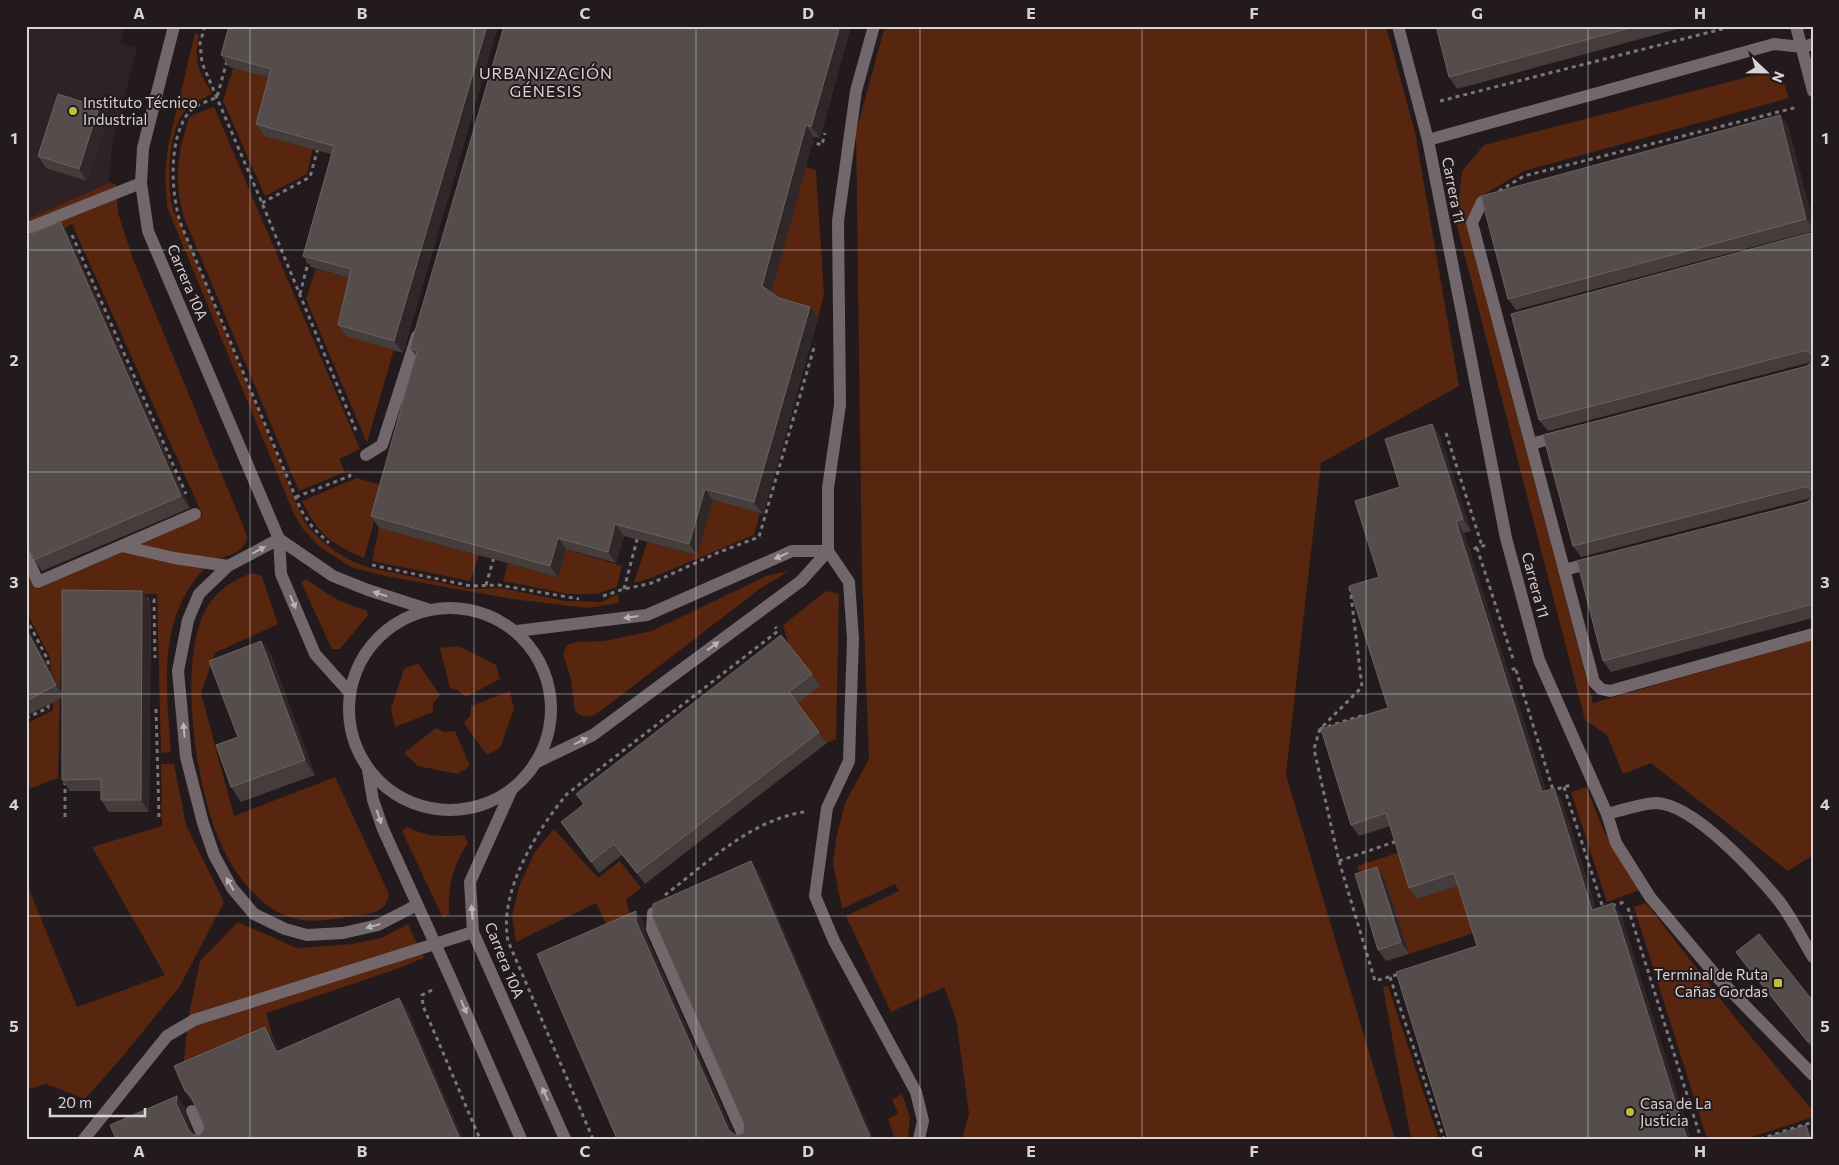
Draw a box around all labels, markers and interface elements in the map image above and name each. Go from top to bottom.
text: A [133,3,145,22]
text: B [357,3,368,22]
text: C [580,3,591,22]
text: D [802,3,814,22]
text: E [1026,3,1036,22]
text: F [1249,3,1259,22]
text: G [1471,3,1483,22]
text: H [1694,3,1706,22]
north arrow [1742,48,1792,98]
district label: URBANIZACIÓN GÉNESIS [479,63,613,100]
text: N [1769,69,1788,85]
place label: Instituto Técnico Industrial [83,93,198,128]
marker: Instituto Técnico Industrial [67,105,79,117]
text: 1 [10,128,18,147]
text: 1 [1821,128,1829,147]
street label: Carrera 11 [1439,155,1469,225]
street label: Carrera 10A [164,241,212,323]
text: 2 [9,350,19,369]
text: 2 [1820,350,1830,369]
one-way arrow [252,546,266,554]
street label: Carrera 11 [1519,550,1553,620]
one-way arrow [774,552,788,560]
text: 3 [9,572,19,591]
text: 3 [1820,572,1830,591]
one-way arrow [372,590,387,598]
one-way arrow [289,595,297,610]
one-way arrow [622,613,638,621]
one-way arrow [706,641,719,652]
one-way arrow [180,722,188,738]
one-way arrow [574,736,588,744]
text: 4 [9,794,19,813]
text: 4 [1820,794,1830,813]
one-way arrow [375,810,383,825]
one-way arrow [226,878,235,891]
one-way arrow [467,904,475,920]
street label: Carrera 10A [482,919,528,1001]
one-way arrow [366,922,381,930]
place label: Terminal de Ruta Cañas Gordas [1654,965,1768,1000]
marker: Terminal de Ruta Cañas Gordas [1772,977,1784,989]
one-way arrow [460,1000,468,1014]
text: 5 [9,1016,19,1035]
text: 5 [1820,1016,1830,1035]
scale bar [50,1085,145,1117]
one-way arrow [540,1087,548,1101]
text: 20 m [58,1093,92,1111]
place label: Casa de La Justicia [1640,1094,1712,1129]
marker: Casa de La Justicia [1624,1106,1636,1118]
text: A [133,1141,145,1160]
text: B [357,1141,368,1160]
text: C [580,1141,591,1160]
text: D [802,1141,814,1160]
text: E [1026,1141,1036,1160]
text: F [1249,1141,1259,1160]
text: G [1471,1141,1483,1160]
text: H [1694,1141,1706,1160]

